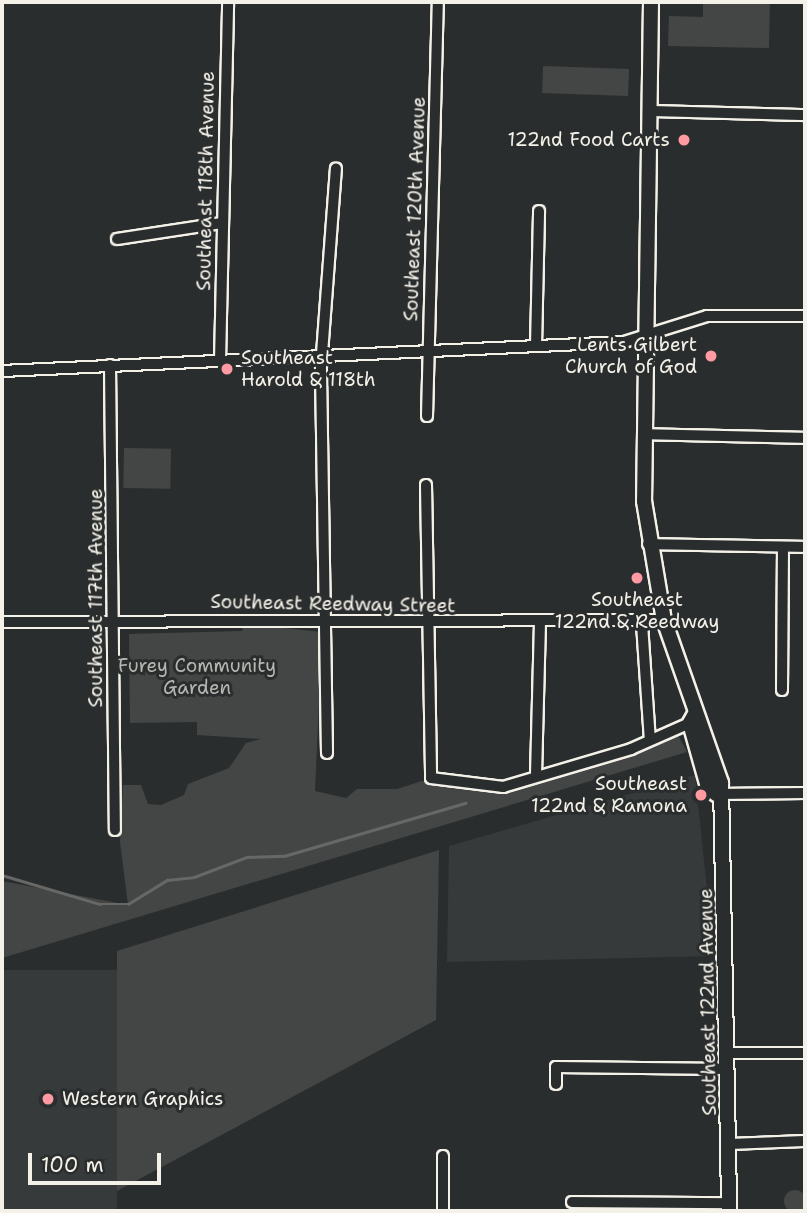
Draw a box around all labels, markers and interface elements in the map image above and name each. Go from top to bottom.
street label: Southeast 118th Avenue [193,71,219,291]
street label: Southeast 120th Avenue [400,96,430,322]
place label: 122nd Food Carts [508,129,670,151]
marker: 122nd Food Carts [676,132,692,148]
place label: Lents Gilbert Church of God [565,334,697,378]
place label: Southeast Harold & 118th [241,347,376,391]
marker: Lents Gilbert Church of God [703,348,719,364]
marker: Southeast Harold & 118th [219,361,235,377]
street label: Southeast 117th Avenue [85,488,107,708]
marker: Southeast 122nd & Reedway [629,570,645,586]
place label: Southeast 122nd & Reedway [555,589,719,633]
street label: Southeast Reedway Street [210,590,456,618]
park label: Furey Community Garden [118,655,276,699]
place label: Southeast 122nd & Ramona [531,773,687,817]
marker: Southeast 122nd & Ramona [693,787,709,803]
street label: Southeast 122nd Avenue [695,888,721,1116]
place label: Western Graphics [62,1088,224,1110]
marker: Western Graphics [40,1091,56,1107]
scale bar [32,1140,164,1184]
text: 100 m [41,1151,104,1179]

